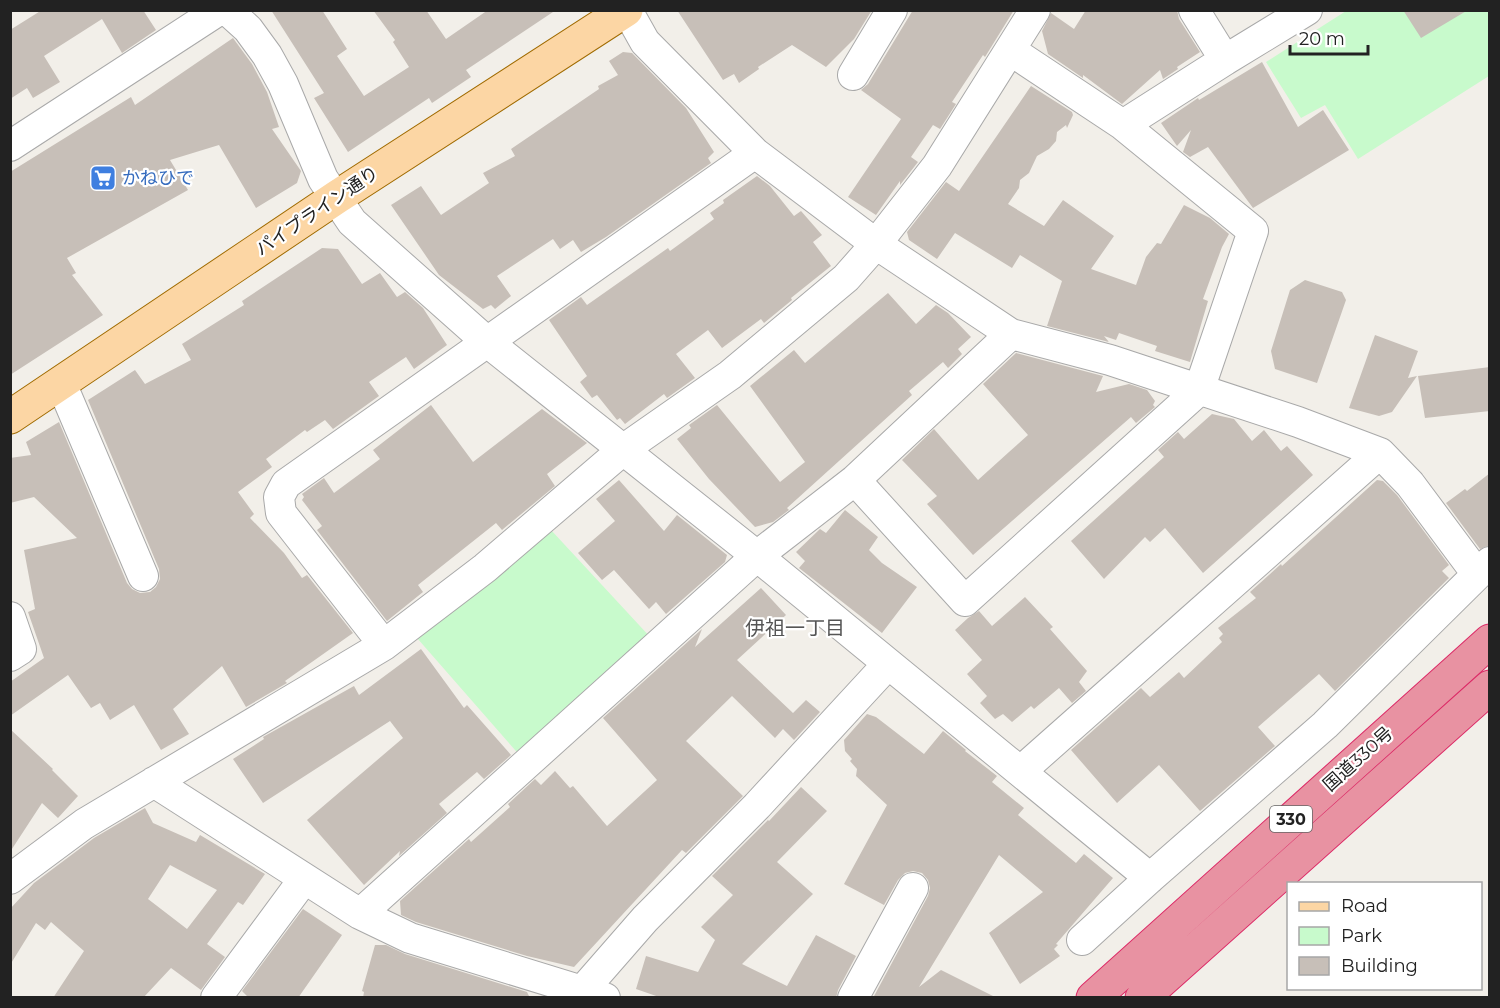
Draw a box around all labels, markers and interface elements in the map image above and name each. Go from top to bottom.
scale bar [1290,18,1368,56]
text: 20 m [1299,28,1345,50]
street label: パイプライン通り [251,162,383,260]
supermarket icon: かねひで [88,163,118,193]
place label: かねひで [122,167,194,189]
district label: 伊祖一丁目 [745,616,845,640]
street label: 国道330号 [1319,722,1397,796]
road number: 330 [1270,806,1312,832]
legend [1287,882,1482,990]
text: Road [1341,895,1388,917]
text: Park [1341,925,1382,947]
text: Building [1341,955,1418,977]

